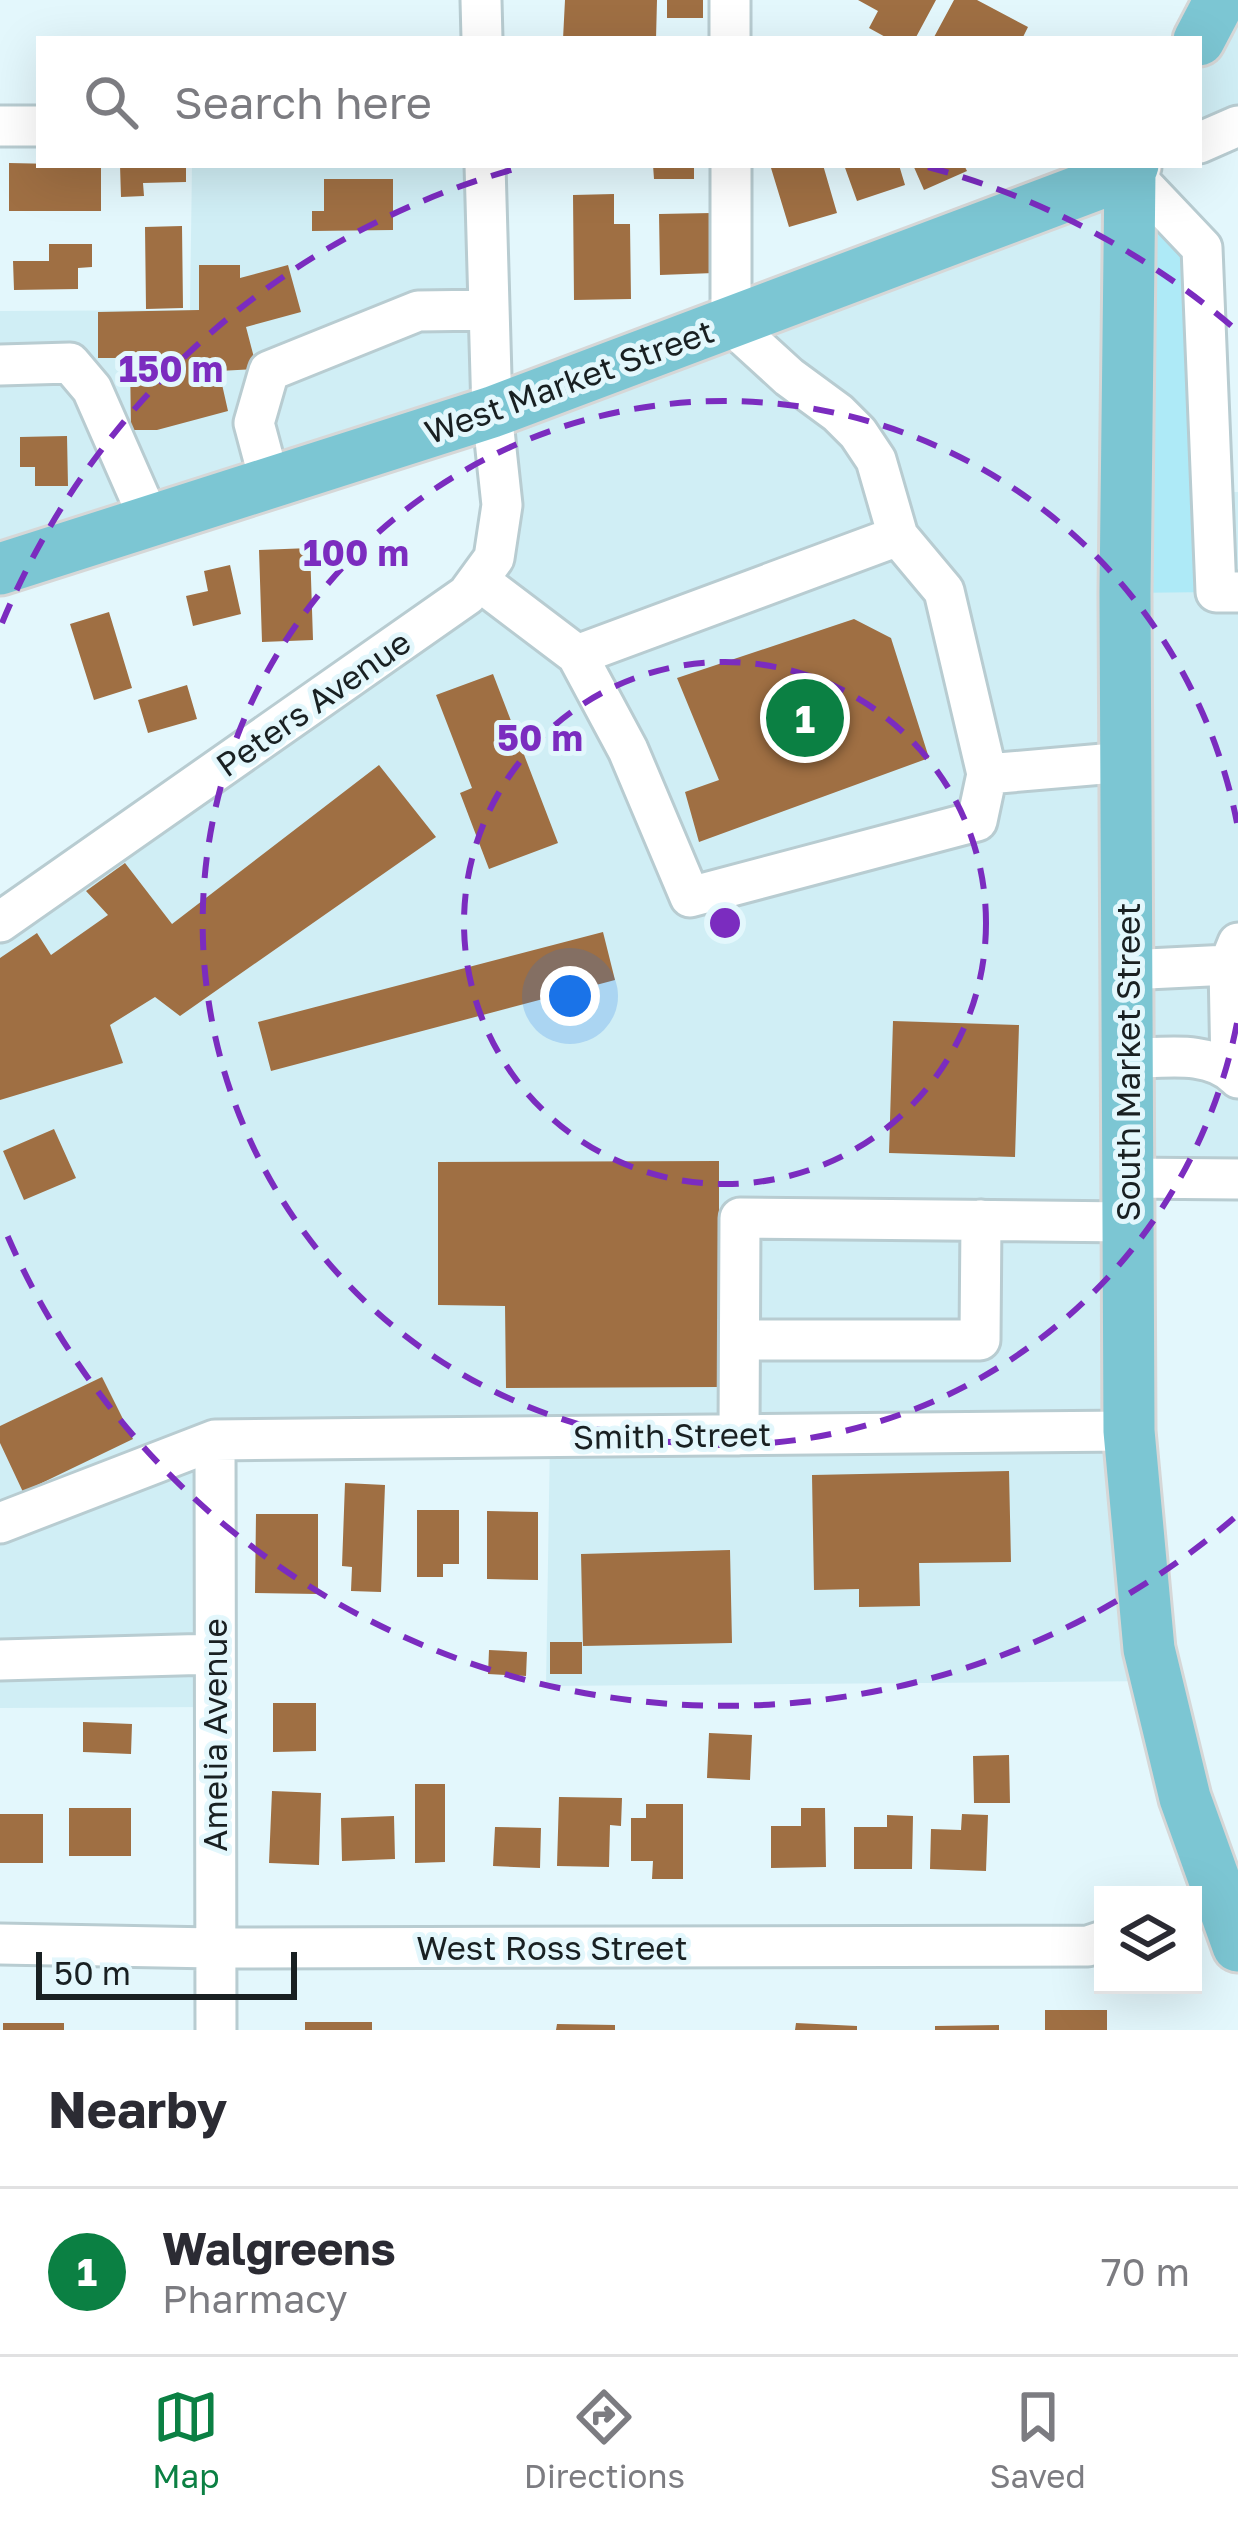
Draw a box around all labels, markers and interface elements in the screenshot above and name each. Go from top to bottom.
search box [36,36,1202,168]
icon: search [78,69,144,135]
text: Search here [174,75,432,129]
street label: West Market Street [419,311,719,451]
text: 150 m [119,347,223,390]
text: 100 m [303,531,409,574]
street label: Peters Avenue [208,622,418,784]
pin: 1 [766,673,844,763]
text: 50 m [497,716,583,759]
centre of rings [704,902,746,944]
street label: South Market Street [1108,903,1147,1221]
your location [540,966,600,1026]
street label: Smith Street [572,1414,772,1456]
street label: Amelia Avenue [195,1618,234,1852]
map controls [1094,1886,1202,1994]
button: layers [1094,1886,1202,1994]
street label: West Ross Street [416,1928,688,1967]
scale bar [36,1946,297,1999]
text: 50 m [54,1953,131,1992]
text: Nearby [48,2078,227,2139]
text: Walgreens [162,2221,396,2275]
text: 1 [77,2248,97,2295]
text: 70 m [1101,2248,1190,2295]
text: Pharmacy [162,2275,348,2322]
tab: Map [152,2384,220,2495]
tab: Directions [524,2384,685,2495]
tab: Saved [989,2384,1086,2495]

